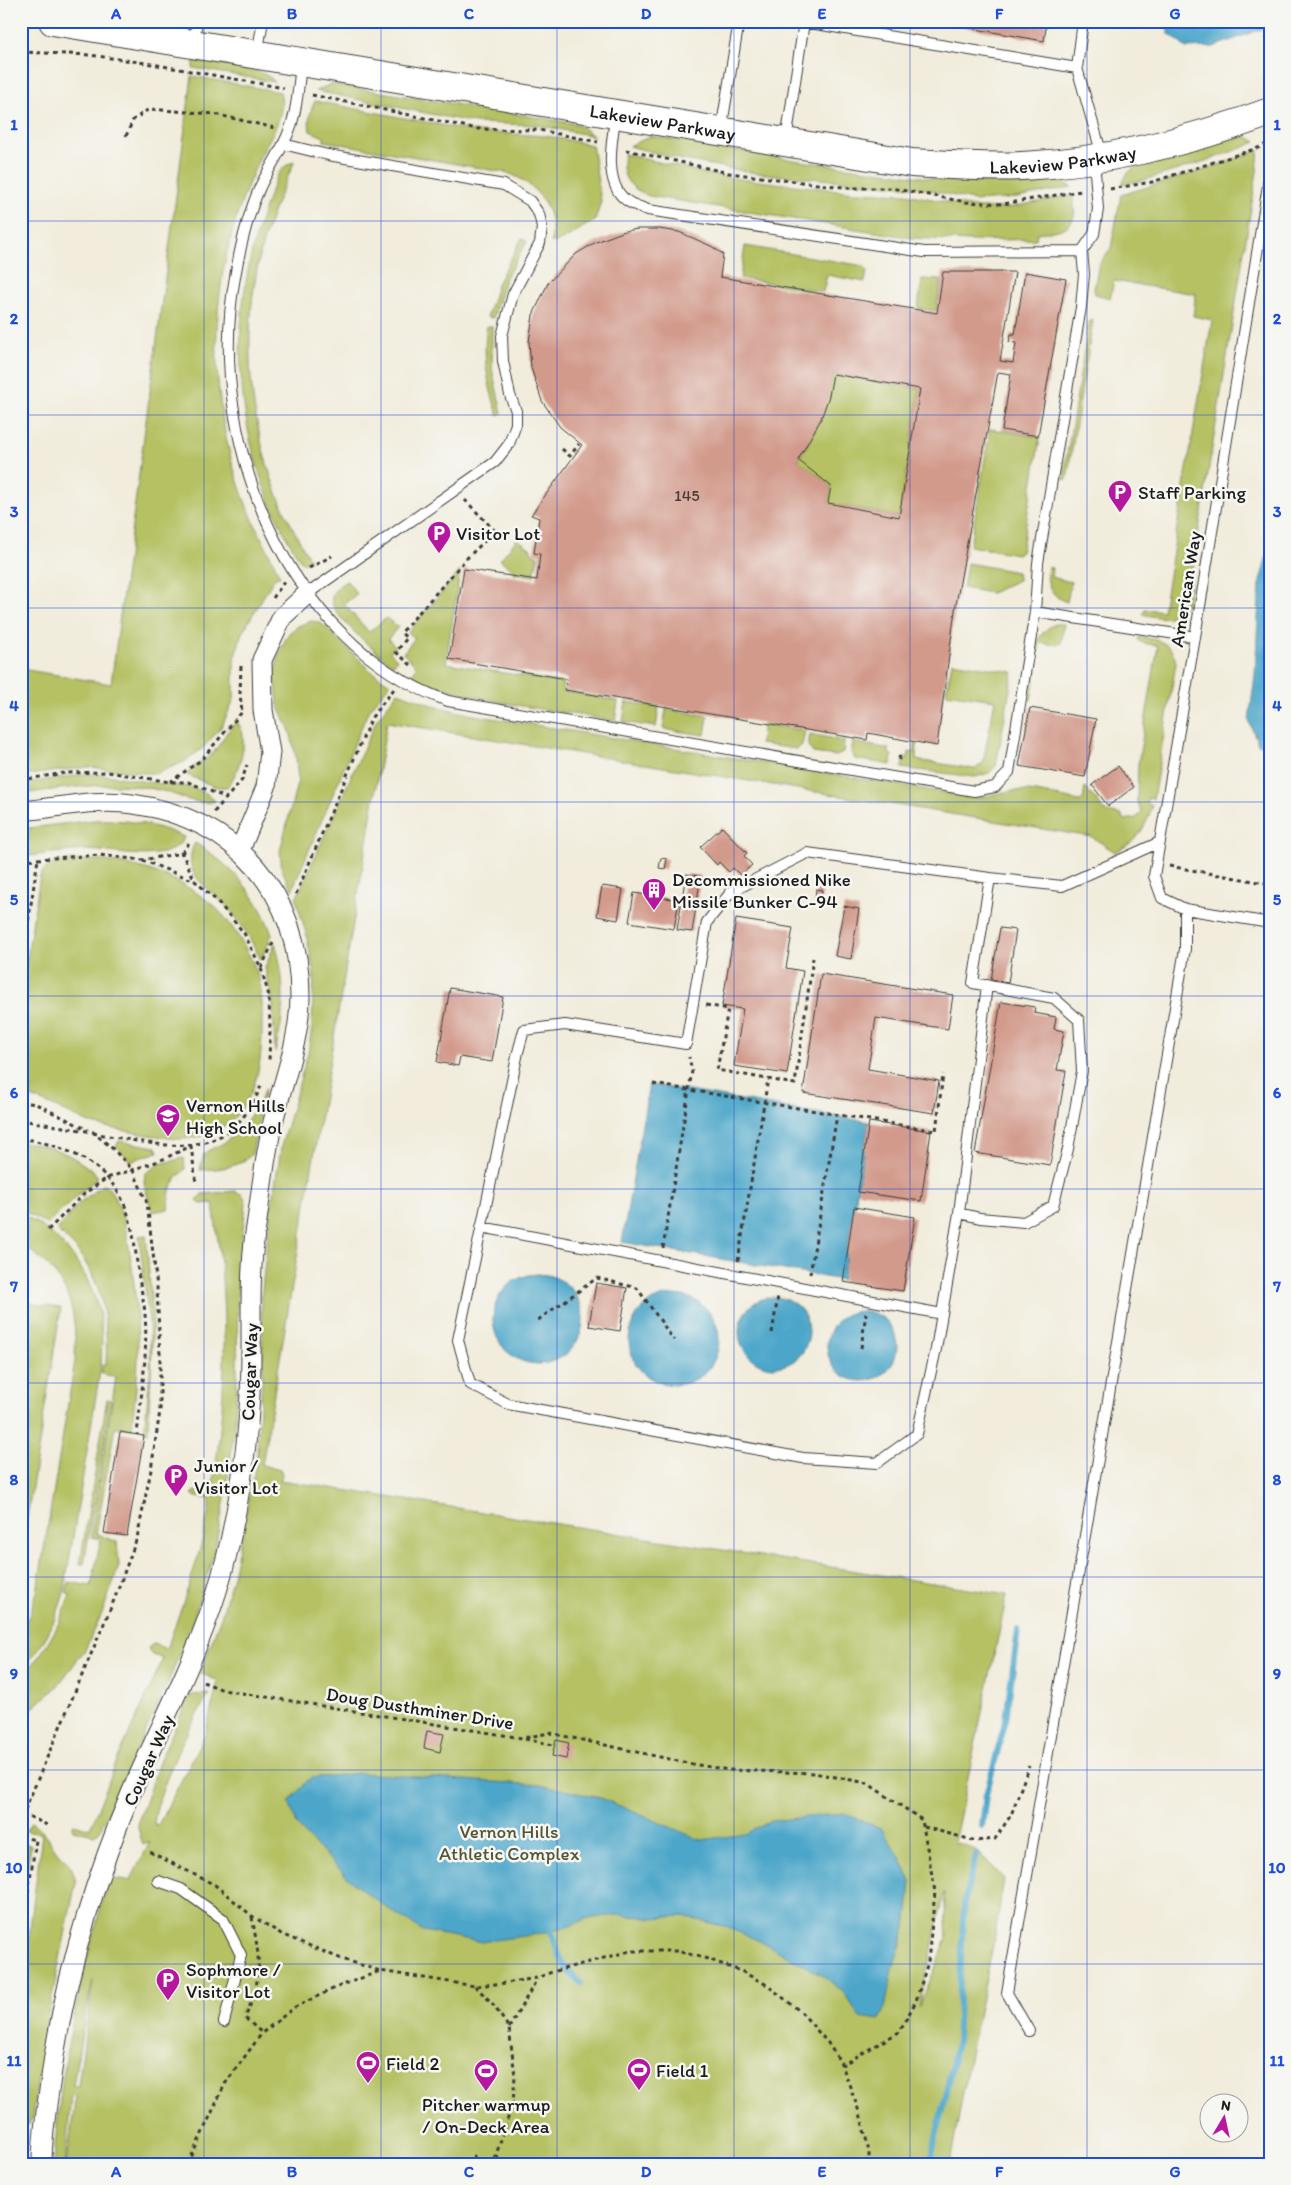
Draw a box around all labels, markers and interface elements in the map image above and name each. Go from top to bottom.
text: A [110,4,122,23]
text: B [287,4,298,23]
text: C [464,4,475,23]
text: D [641,4,652,23]
text: E [818,4,827,23]
text: F [995,4,1004,23]
text: G [1169,4,1181,23]
street label: Lakeview Parkway [588,99,737,146]
text: 1 [10,115,18,134]
text: 1 [1273,115,1281,134]
street label: Lakeview Parkway [989,140,1138,179]
text: 2 [10,309,19,328]
text: 2 [1273,309,1282,328]
parking icon: Staff Parking [1107,479,1133,513]
place label: Staff Parking [1138,481,1247,504]
house number: 145 [674,486,700,505]
text: 3 [10,502,19,521]
text: 3 [1273,502,1282,521]
parking icon: Visitor Lot [426,520,452,554]
place label: Visitor Lot [456,522,540,545]
street label: American Way [1165,529,1206,649]
text: 4 [9,696,19,715]
text: 4 [1272,696,1282,715]
place label: Decommissioned Nike Missile Bunker C-94 [672,868,851,913]
building icon: Decommissioned Nike Missile Bunker C-94 [641,877,667,911]
text: 5 [10,890,19,909]
text: 5 [1273,890,1282,909]
text: 6 [10,1083,19,1102]
text: 6 [1273,1083,1282,1102]
place label: Vernon Hills High School [186,1094,285,1139]
school or university icon: Vernon Hills High School [155,1103,181,1137]
text: 7 [9,1277,18,1296]
text: 7 [1272,1277,1281,1296]
street label: Cougar Way [236,1323,263,1421]
place label: Junior / Visitor Lot [194,1454,278,1499]
parking icon: Junior / Visitor Lot [163,1463,189,1497]
text: 8 [10,1470,19,1489]
text: 8 [1273,1470,1282,1489]
text: 9 [10,1664,18,1683]
text: 9 [1273,1664,1281,1683]
street label: Doug Dusthminer Drive [325,1682,515,1735]
street label: Cougar Way [118,1711,179,1810]
park label: Vernon Hills Athletic Complex [439,1820,580,1865]
text: 10 [5,1858,23,1877]
text: 10 [1268,1858,1286,1877]
place label: Sophmore / Visitor Lot [186,1958,281,2003]
parking icon: Sophmore / Visitor Lot [155,1967,181,2001]
sports icon: Field 2 [355,2050,381,2084]
text: 11 [7,2051,22,2070]
text: 11 [1270,2051,1285,2070]
place label: Field 2 [386,2052,439,2075]
sports icon: Field 1 [626,2057,652,2091]
sports icon: Pitcher warmup / On-Deck Area [473,2058,499,2092]
place label: Field 1 [656,2059,708,2082]
north arrow [1198,2092,1248,2142]
place label: Pitcher warmup / On-Deck Area [422,2093,550,2138]
text: N [1220,2097,1232,2115]
text: A [110,2162,122,2181]
text: B [287,2162,298,2181]
text: C [464,2162,475,2181]
text: D [641,2162,652,2181]
text: E [818,2162,827,2181]
text: F [995,2162,1004,2181]
text: G [1169,2162,1181,2181]

